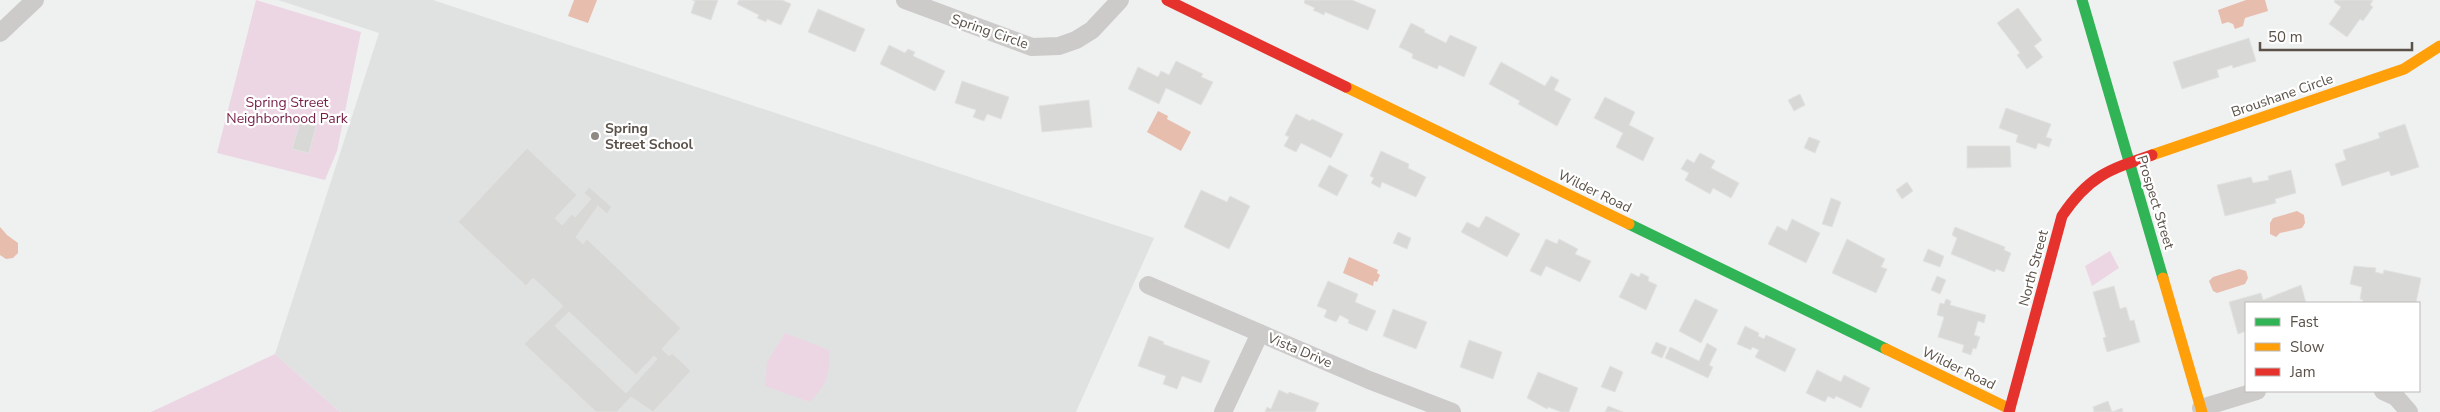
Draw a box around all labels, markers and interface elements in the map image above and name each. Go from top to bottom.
street label: Spring Circle [949,9,1031,54]
scale bar [2260,20,2412,52]
text: 50 m [2268,27,2303,47]
street label: Broushane Circle [2229,69,2336,122]
park label: Spring Street Neighborhood Park [226,93,349,128]
place label: Spring Street School [605,119,694,154]
marker: Spring Street School [589,130,601,142]
street label: Prospect Street [2132,153,2179,251]
street label: Wilder Road [1555,165,1635,217]
street label: North Street [2014,228,2053,308]
legend [2245,302,2420,392]
text: Fast [2290,312,2319,332]
street label: Vista Drive [1264,328,1335,373]
text: Slow [2290,337,2325,357]
street label: Wilder Road [1919,342,1999,394]
text: Jam [2289,362,2316,382]

